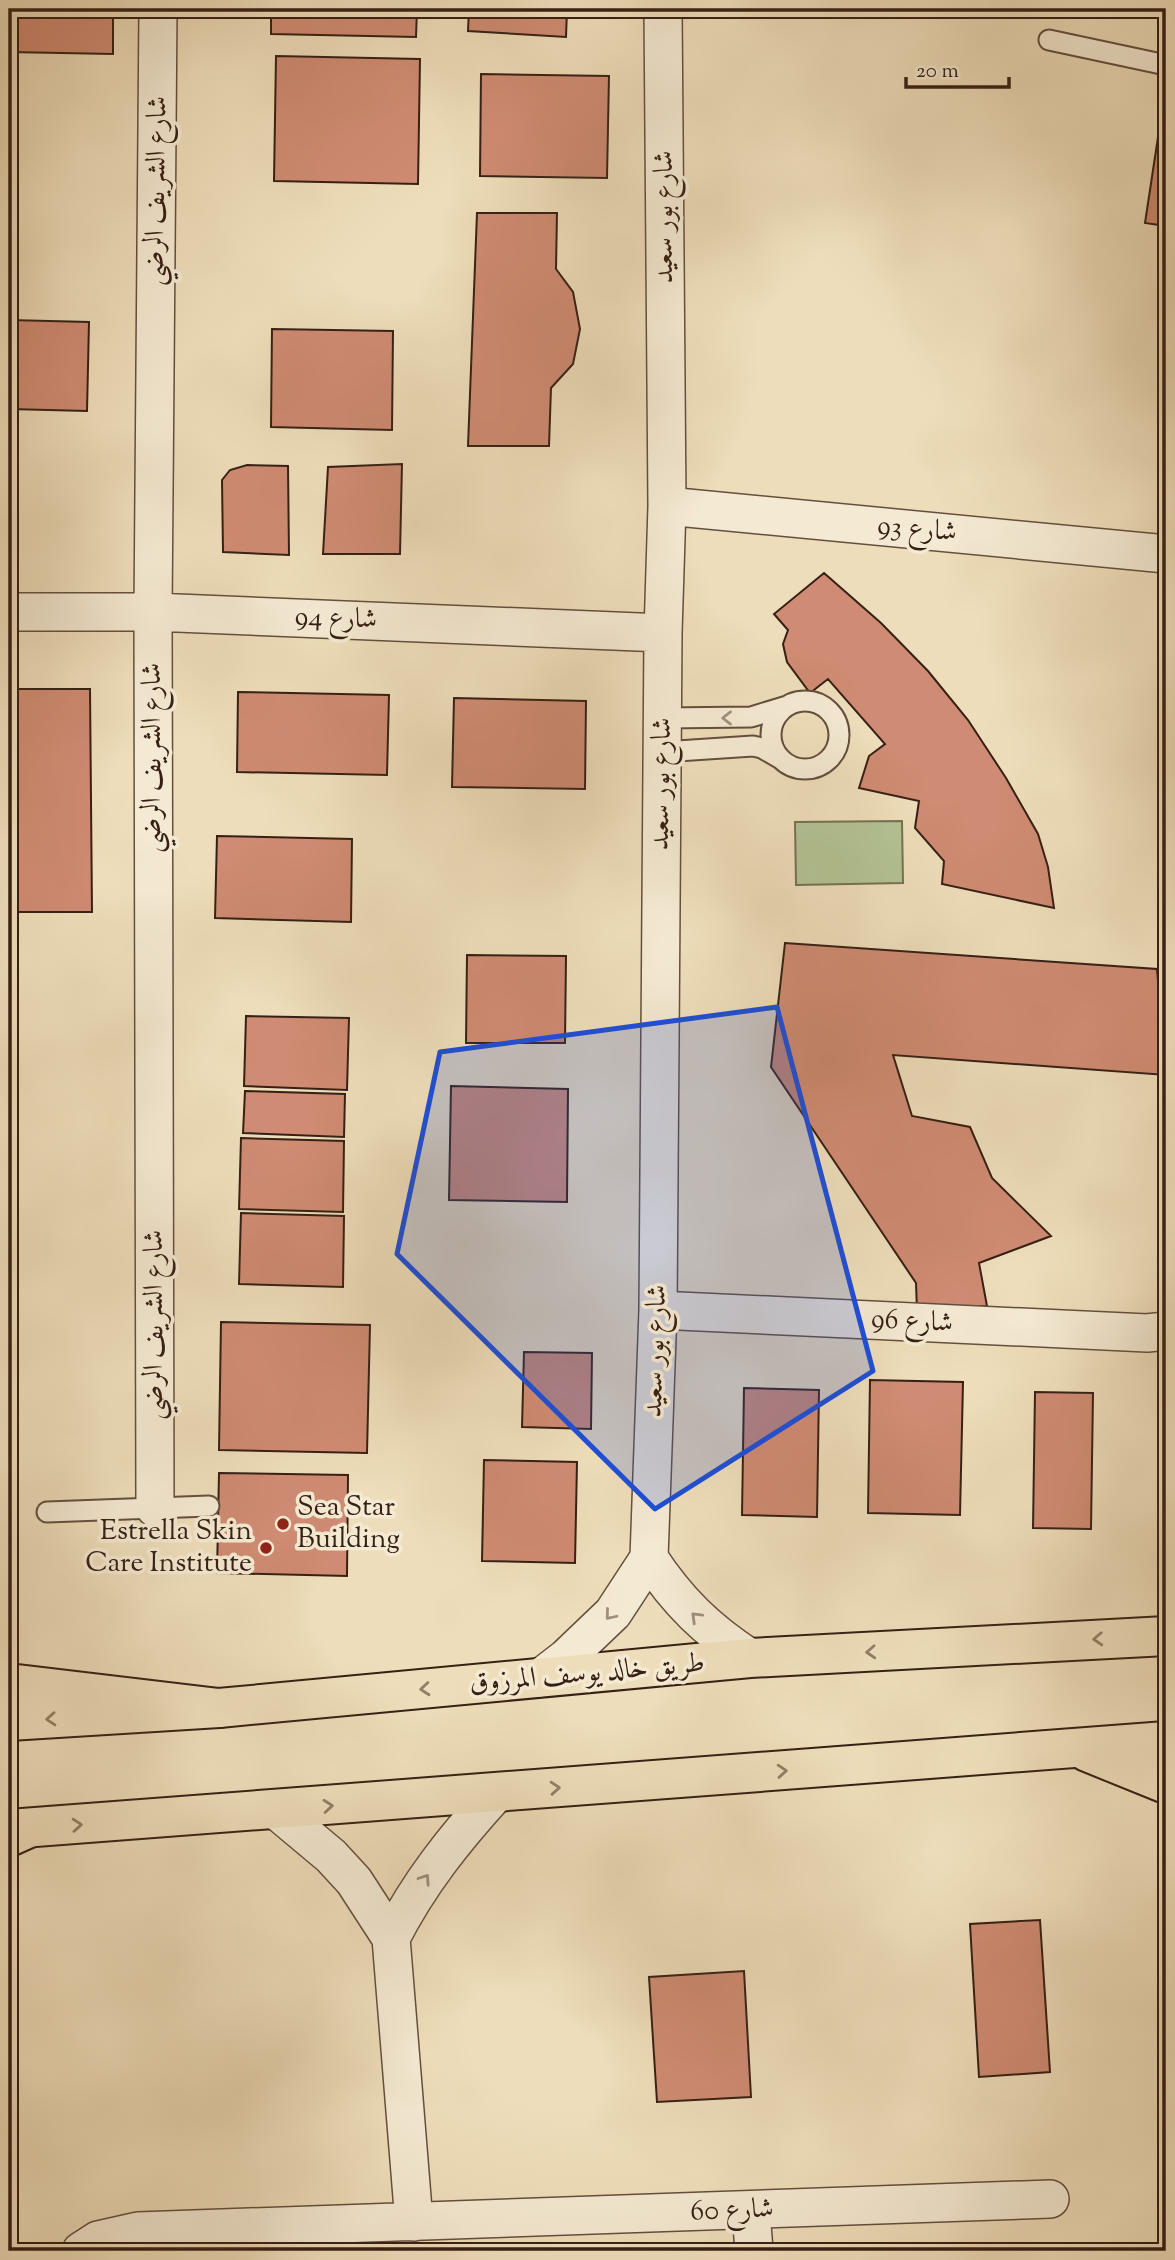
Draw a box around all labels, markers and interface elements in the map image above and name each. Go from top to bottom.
scale bar [906,46,1009,90]
text: 20 m [916,57,959,87]
street label: شارع الشريف الرضي [135,96,183,286]
street label: شارع بور سعيد [645,151,686,283]
street label: شارع 93 [876,507,958,554]
street label: شارع 94 [294,598,378,641]
street label: شارع الشريف الرضي [133,663,177,853]
one-way arrow [721,710,731,726]
street label: شارع بور سعيد [641,717,684,851]
street label: شارع الشريف الرضي [135,1230,179,1420]
street label: شارع بور سعيد [634,1284,679,1418]
street label: شارع 96 [870,1300,954,1345]
place label: Sea Star Building [297,1488,400,1560]
place label: Estrella Skin Care Institute [85,1512,252,1584]
marker: Sea Star Building [275,1516,291,1532]
marker: Estrella Skin Care Institute [258,1540,274,1556]
one-way arrow [606,1606,618,1619]
one-way arrow [691,1613,704,1626]
one-way arrow [1092,1632,1103,1647]
street label: طريق خالد يوسف المرزوق [468,1644,706,1704]
one-way arrow [865,1644,876,1659]
one-way arrow [419,1681,430,1696]
one-way arrow [45,1711,56,1726]
one-way arrow [777,1764,788,1779]
one-way arrow [550,1781,561,1796]
one-way arrow [323,1799,334,1814]
one-way arrow [72,1818,83,1833]
one-way arrow [417,1874,429,1887]
street label: شارع 60 [690,2190,774,2233]

